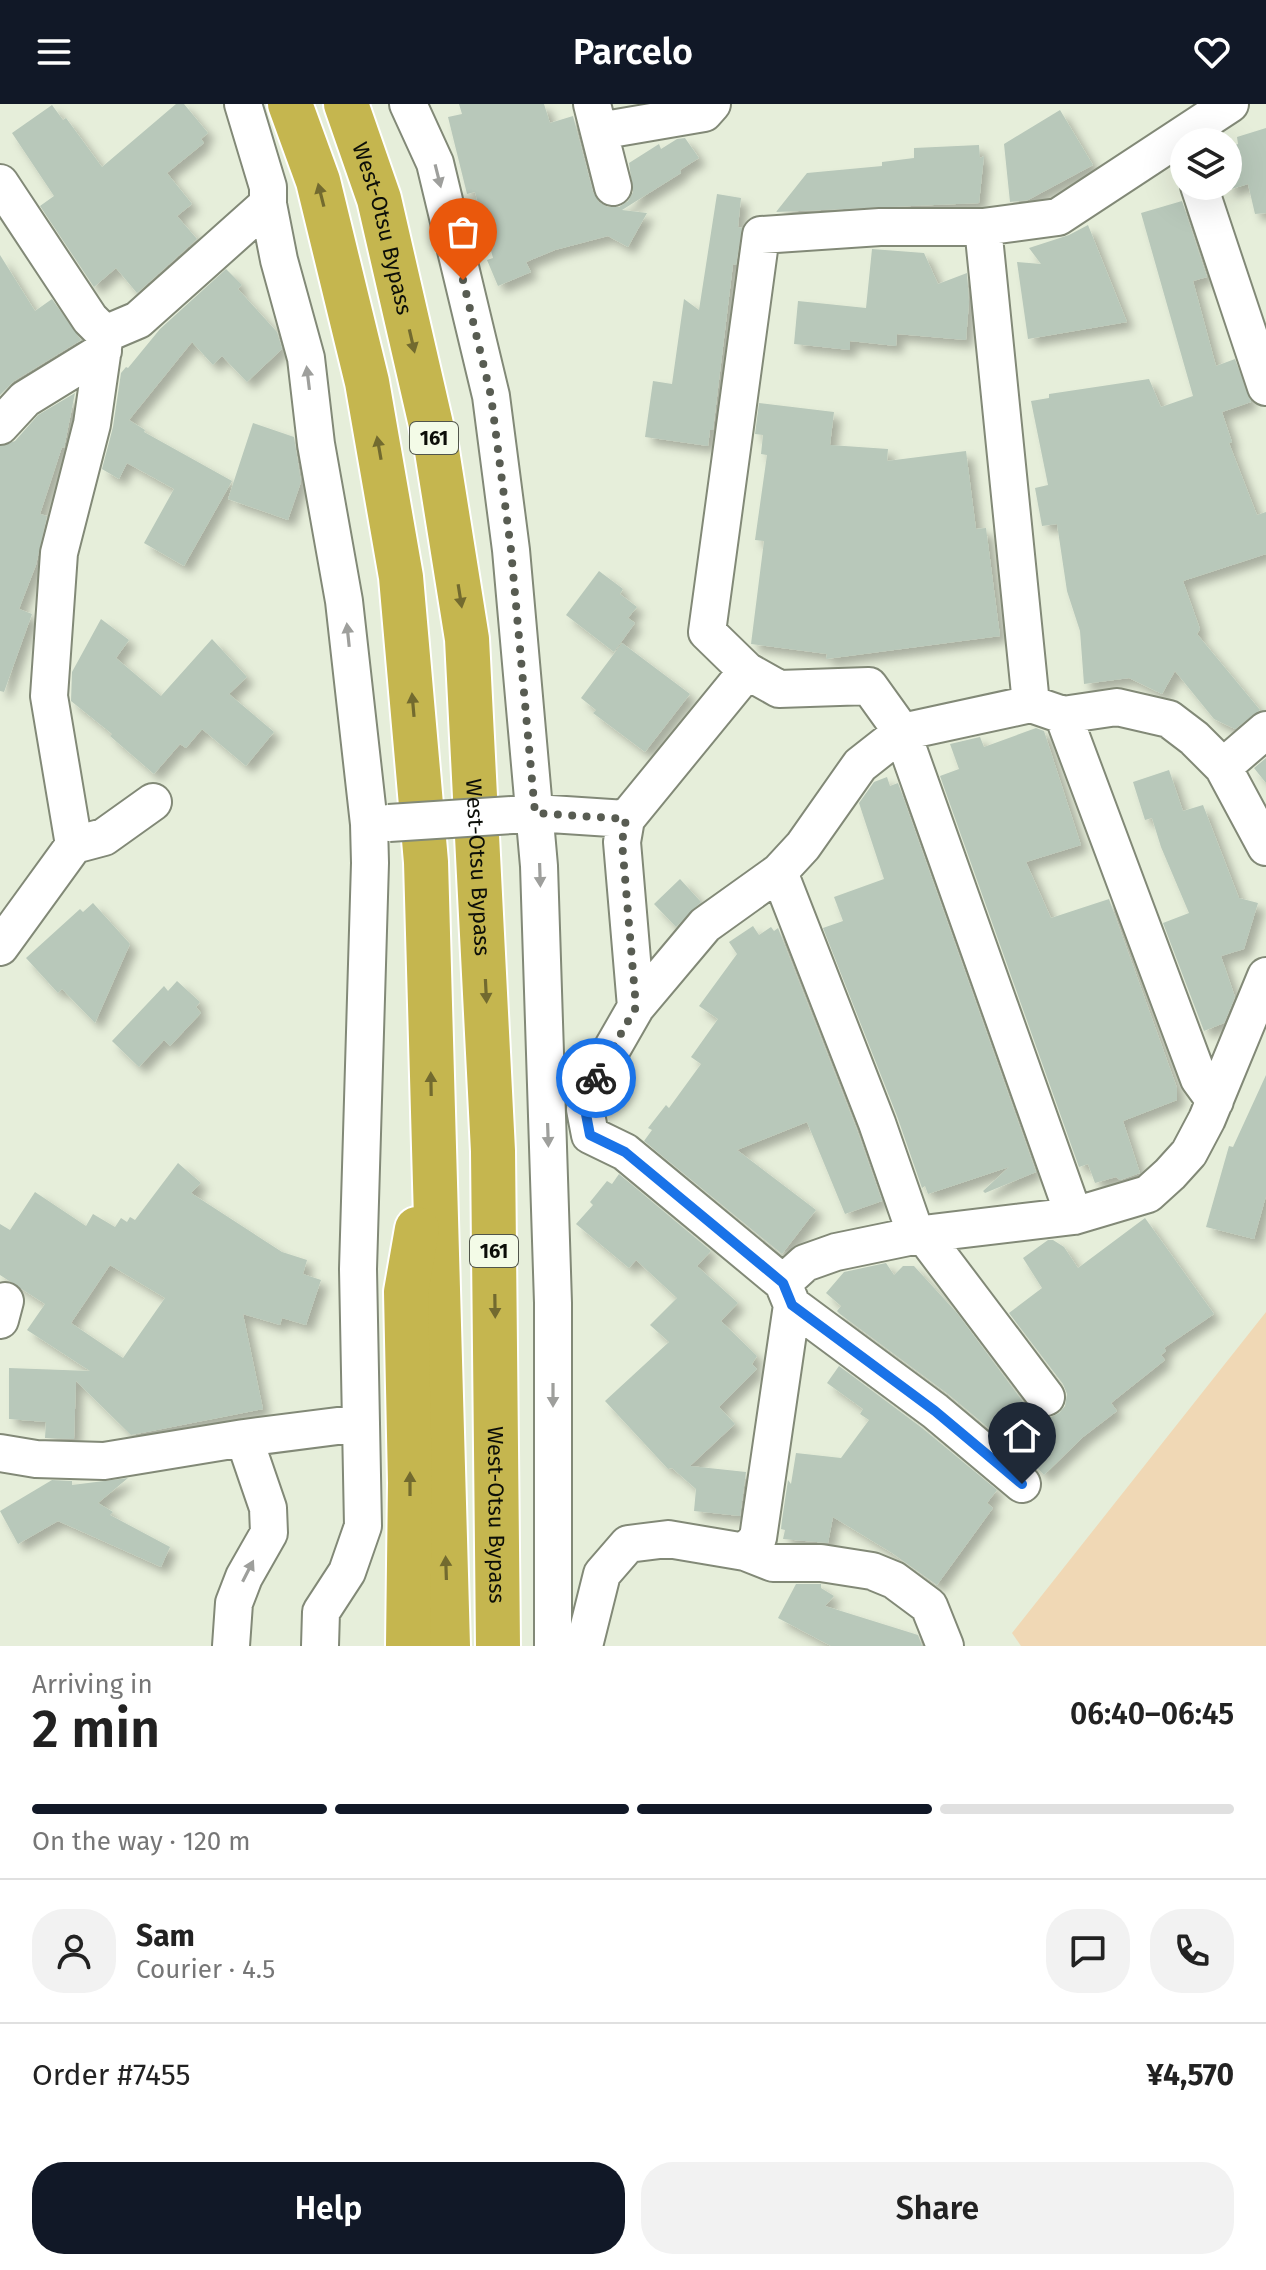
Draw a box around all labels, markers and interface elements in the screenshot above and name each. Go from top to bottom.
icon: menu [32,30,76,74]
text: Parcelo [573,30,693,74]
icon: heart [1190,30,1234,74]
map controls [1170,128,1242,200]
button: layers [1170,128,1242,200]
street label: West-Otsu Bypass [347,139,419,317]
one-way arrow [432,163,445,188]
one-way arrow [315,182,327,207]
pin [429,198,497,280]
icon: bag [441,210,485,254]
one-way arrow [406,328,419,353]
one-way arrow [301,365,314,390]
road number: 161 [410,422,458,454]
one-way arrow [372,435,384,460]
one-way arrow [455,584,467,609]
one-way arrow [341,622,354,647]
one-way arrow [407,693,420,718]
street label: West-Otsu Bypass [461,778,497,956]
one-way arrow [533,863,546,888]
one-way arrow [479,979,492,1004]
courier [556,1038,636,1118]
icon: bike [574,1056,618,1100]
one-way arrow [425,1071,438,1096]
one-way arrow [542,1123,555,1148]
road number: 161 [470,1235,518,1267]
one-way arrow [488,1294,501,1319]
one-way arrow [547,1383,559,1408]
pin [988,1402,1056,1484]
icon: home [1000,1414,1044,1458]
street label: West-Otsu Bypass [482,1426,511,1604]
one-way arrow [404,1471,416,1496]
one-way arrow [439,1555,452,1580]
one-way arrow [241,1560,255,1583]
text: Arriving in [32,1669,153,1700]
text: 06:40–06:45 [1070,1696,1234,1732]
text: 2 min [32,1698,160,1761]
text: On the way · 120 m [32,1826,251,1857]
button: person [32,1909,116,1993]
button: chat [1046,1909,1130,1993]
button: phone [1150,1909,1234,1993]
text: Sam [136,1918,195,1954]
text: Courier · 4.5 [136,1954,275,1985]
text: Order #7455 [32,2057,191,2093]
text: ¥4,570 [1147,2057,1234,2093]
button: Help [32,2162,625,2254]
button: Share [641,2162,1234,2254]

